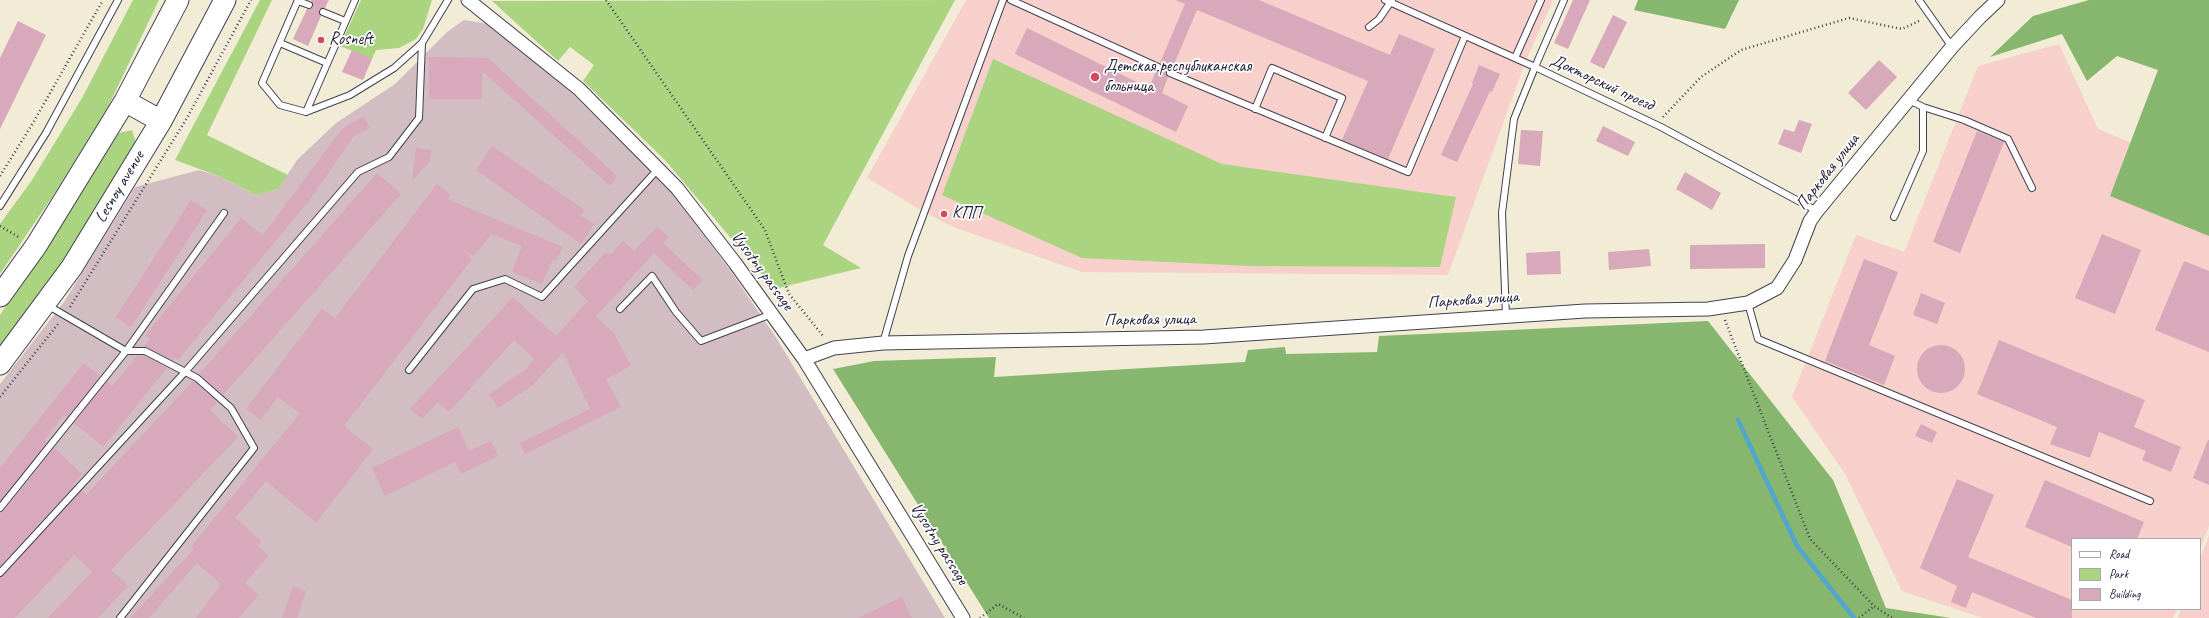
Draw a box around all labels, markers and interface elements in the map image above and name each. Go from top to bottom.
place label: Rosneft [329,30,373,50]
marker: Rosneft [316,35,326,45]
street label: Докторский проезд [1547,50,1657,116]
place label: Детская республиканская больница [1104,57,1251,97]
marker: Детская республиканская больница [1089,71,1101,83]
street label: Парковая улица [1792,130,1864,214]
street label: Lesnoy avenue [91,148,149,226]
place label: КПП [952,204,981,224]
marker: КПП [939,209,949,219]
street label: Vysotny passage [726,227,798,315]
street label: Парковая улица [1427,287,1519,313]
street label: Парковая улица [1104,309,1196,331]
street label: Vysotny passage [906,499,972,589]
legend [2071,538,2201,610]
text: Road [2109,546,2129,562]
text: Park [2109,566,2128,582]
text: Building [2109,586,2141,602]

